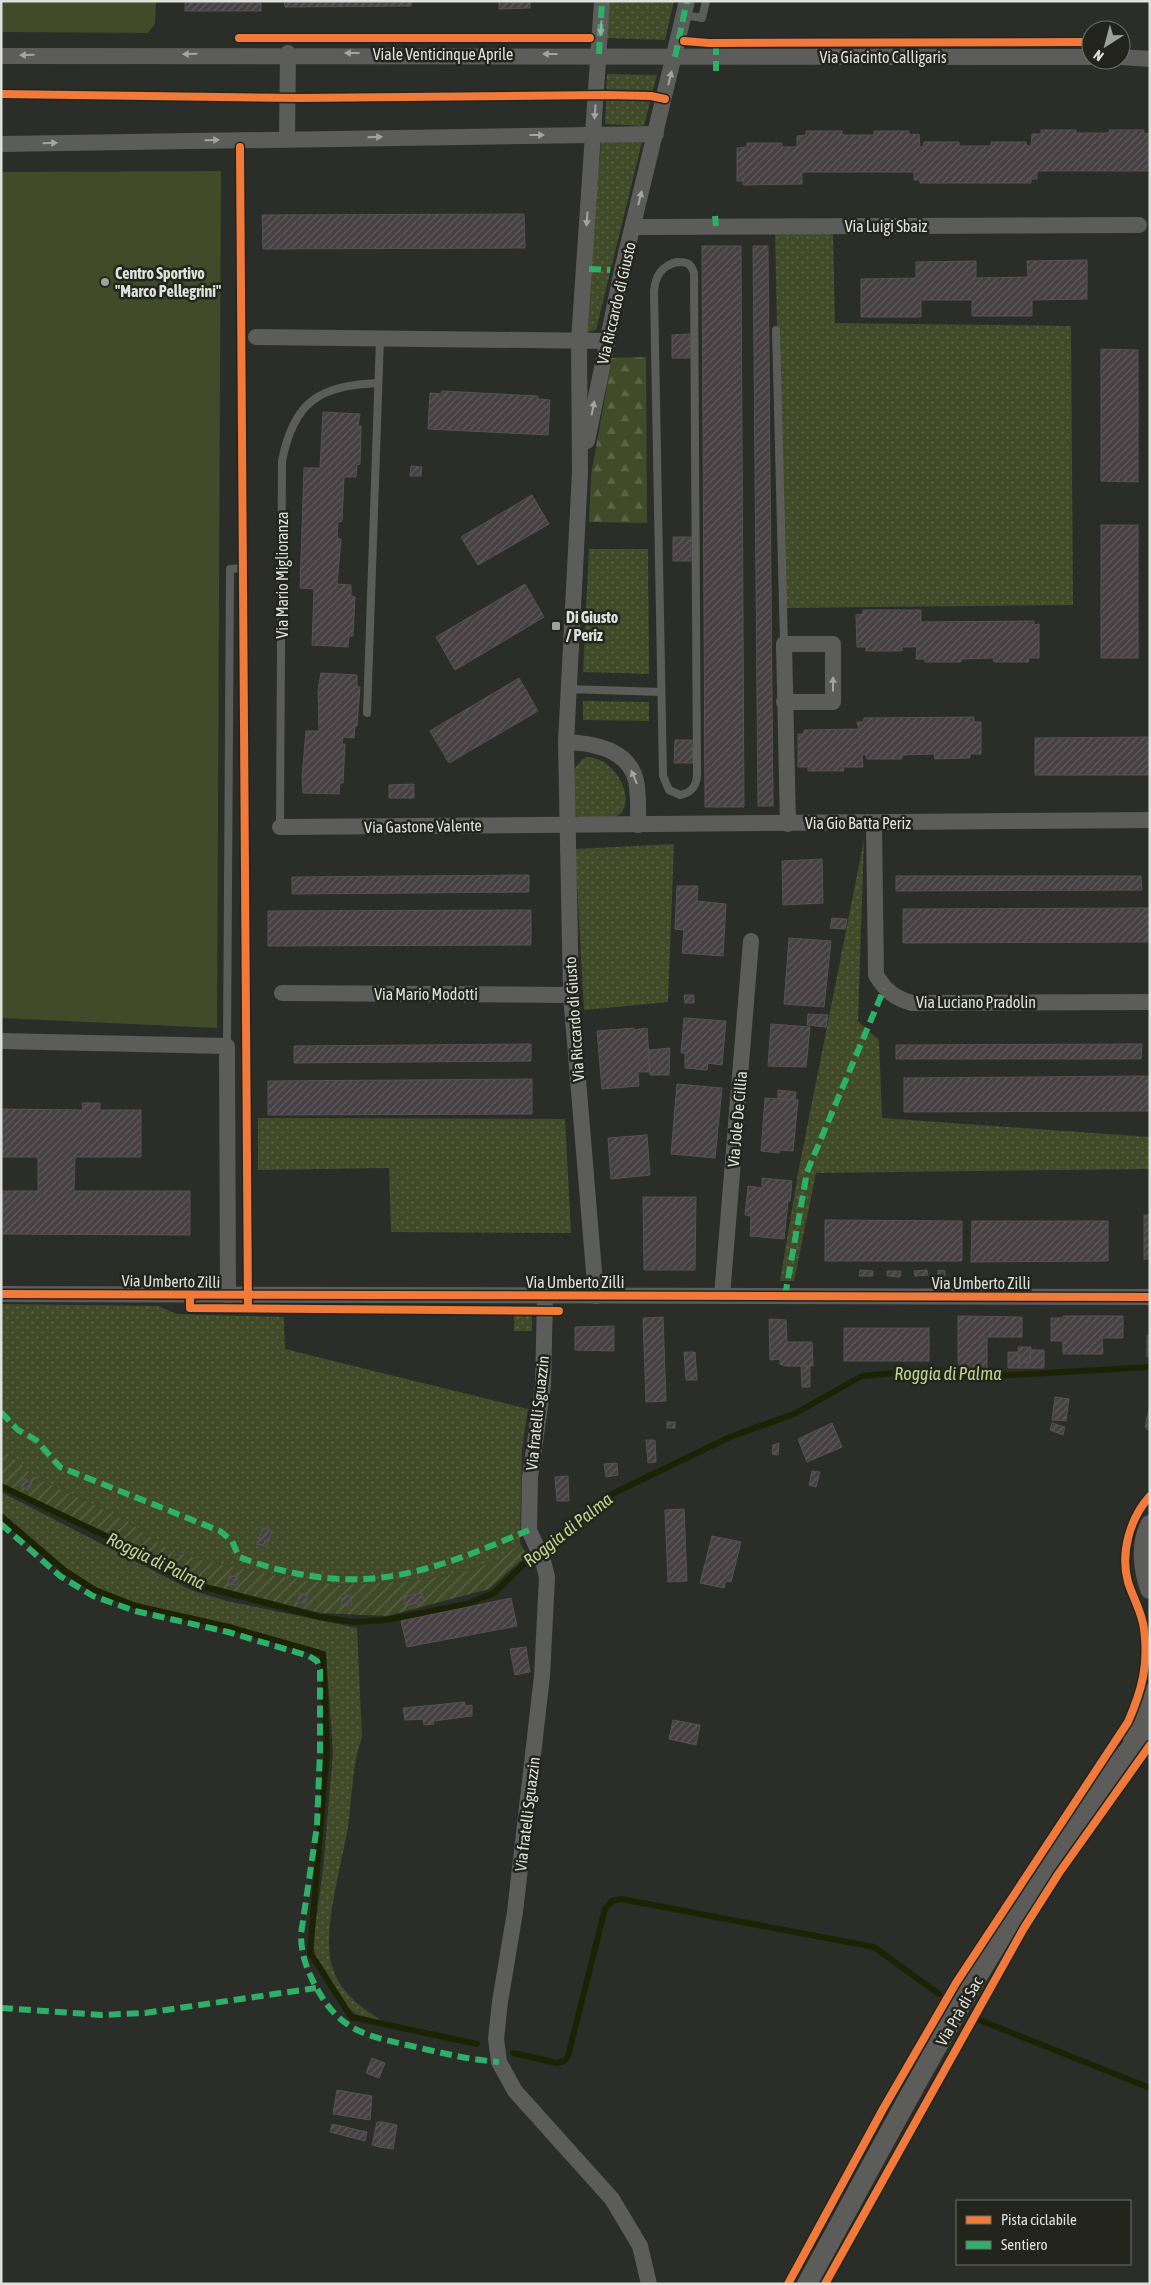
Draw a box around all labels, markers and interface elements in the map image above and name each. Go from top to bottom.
one-way arrow [596,20,604,36]
north arrow [1081,20,1131,70]
street label: Viale Venticinque Aprile [373,45,513,64]
text: N [1090,47,1106,64]
street label: Via Giacinto Calligaris [819,48,947,67]
one-way arrow [344,49,360,57]
one-way arrow [182,50,198,58]
one-way arrow [542,50,558,58]
one-way arrow [19,52,35,60]
one-way arrow [666,71,674,86]
one-way arrow [590,104,598,120]
one-way arrow [530,131,546,139]
one-way arrow [367,133,383,141]
one-way arrow [205,136,221,144]
one-way arrow [42,139,58,147]
one-way arrow [636,190,644,205]
one-way arrow [583,211,591,227]
street label: Via Luigi Sbaiz [845,217,928,236]
street label: Via Riccardo di Giusto [593,240,639,366]
place label: Centro Sportivo "Marco Pellegrini" [115,264,222,300]
marker: Centro Sportivo "Marco Pellegrini" [99,276,111,288]
one-way arrow [589,400,597,415]
street label: Via Mario Miglioranza [273,512,292,638]
place label: Di Giusto / Periz [566,608,619,644]
marker: Di Giusto / Periz [550,620,562,632]
one-way arrow [829,676,837,692]
one-way arrow [629,770,637,784]
street label: Via Gio Batta Periz [805,814,911,832]
street label: Via Gastone Valente [364,816,482,836]
street label: Via Riccardo di Giusto [561,956,587,1082]
street label: Via Mario Modotti [374,985,478,1003]
street label: Via Luciano Pradolin [916,993,1036,1011]
street label: Via Jole De Cillia [724,1070,750,1168]
street label: Via Umberto Zilli [121,1271,221,1291]
street label: Via Umberto Zilli [526,1273,624,1291]
street label: Via Umberto Zilli [932,1274,1030,1292]
street label: Via fratelli Sguazzin [522,1355,553,1471]
water label: Roggia di Palma [894,1363,1002,1384]
water label: Roggia di Palma [519,1488,617,1571]
water label: Roggia di Palma [103,1528,210,1594]
street label: Via fratelli Sguazzin [511,1756,544,1872]
street label: Via Prà di Sac [932,1973,986,2049]
legend [956,2200,1131,2265]
text: Pista ciclabile [1001,2211,1077,2228]
text: Sentiero [1001,2236,1047,2253]

